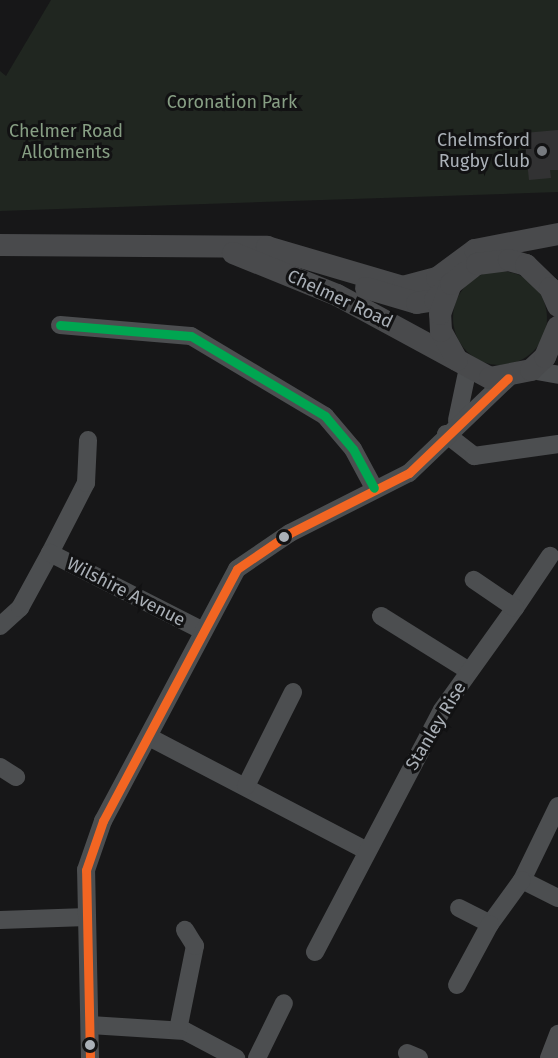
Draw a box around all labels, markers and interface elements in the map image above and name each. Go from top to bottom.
park label: Coronation Park [167,91,297,113]
park label: Chelmer Road Allotments [9,121,123,164]
place label: Chelmsford Rugby Club [437,130,530,172]
marker: Chelmsford Rugby Club [535,144,549,158]
street label: Chelmer Road [284,265,396,333]
unlabelled marker [278,531,290,543]
street label: Wilshire Avenue [63,553,189,631]
street label: Stanley Rise [401,678,471,774]
unlabelled marker [84,1039,96,1051]

